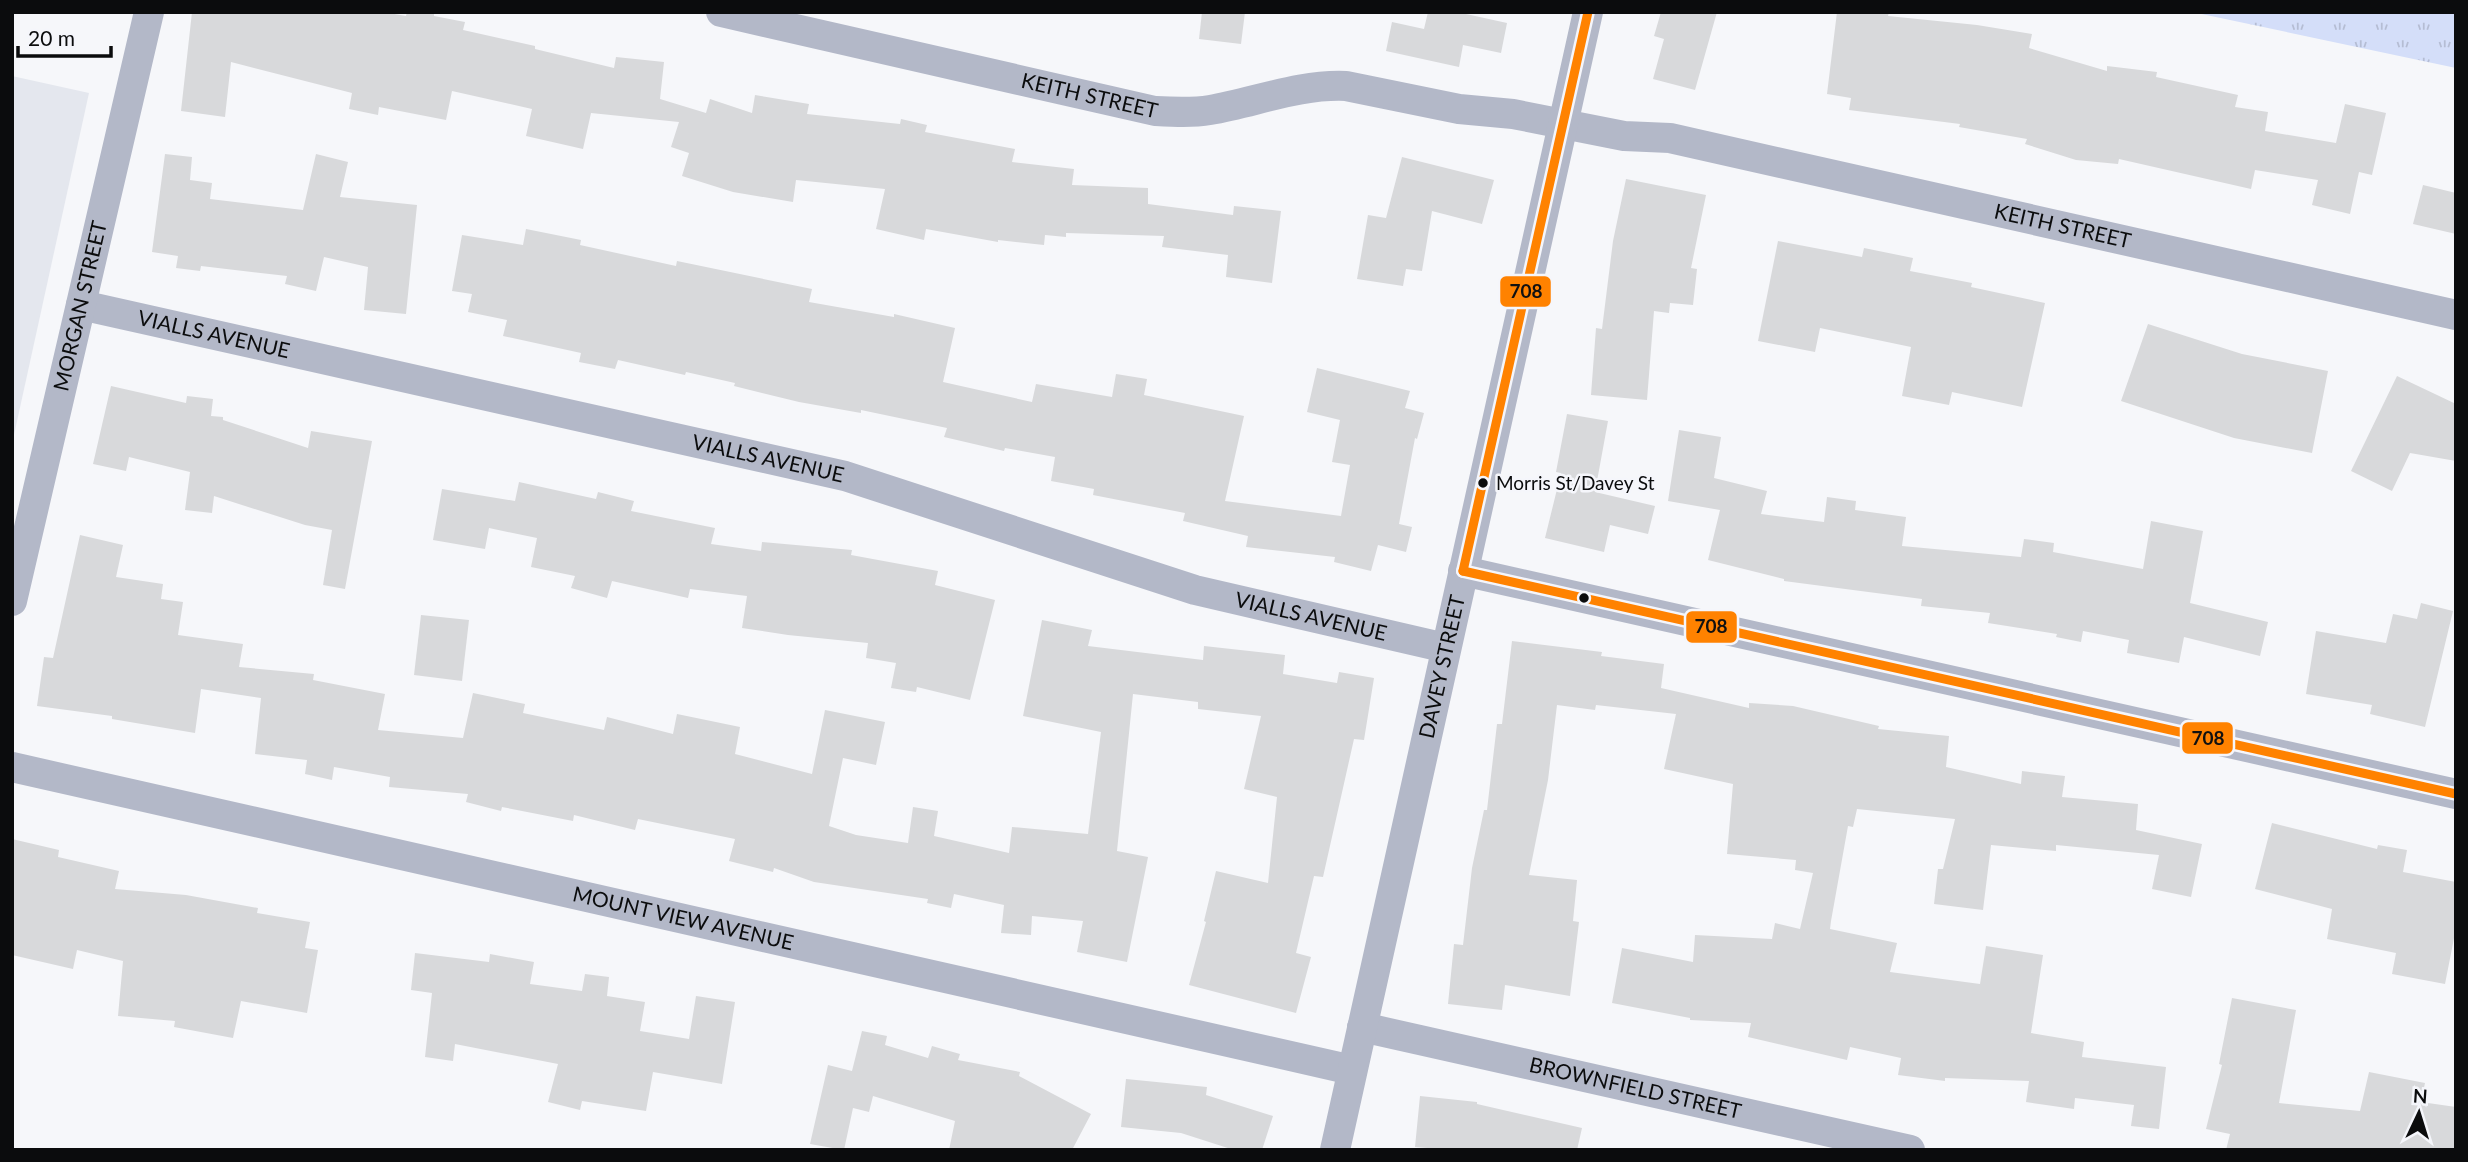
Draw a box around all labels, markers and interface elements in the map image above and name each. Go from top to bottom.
scale bar [18,14,110,58]
text: 20 m [28,25,75,50]
street label: KEITH STREET [1019,67,1161,122]
street label: KEITH STREET [1992,197,2134,253]
street label: MORGAN STREET [47,217,111,393]
line badge: 708 [1499,275,1552,308]
text: 708 [1509,279,1543,302]
street label: VIALLS AVENUE [136,304,292,362]
street label: VIALLS AVENUE [690,428,847,486]
place label: Morris St/Davey St [1496,471,1655,494]
marker: Morris St/Davey St [1476,476,1490,490]
street label: VIALLS AVENUE [1233,586,1390,645]
unlabelled marker [1577,591,1591,605]
street label: DAVEY STREET [1413,592,1469,741]
line badge: 708 [1685,610,1738,644]
text: 708 [1694,614,1728,637]
line badge: 708 [2181,721,2234,755]
text: 708 [2191,726,2225,749]
street label: MOUNT VIEW AVENUE [571,880,796,954]
street label: BROWNFIELD STREET [1527,1051,1745,1123]
north arrow [2384,1078,2454,1148]
text: N [2412,1084,2428,1108]

